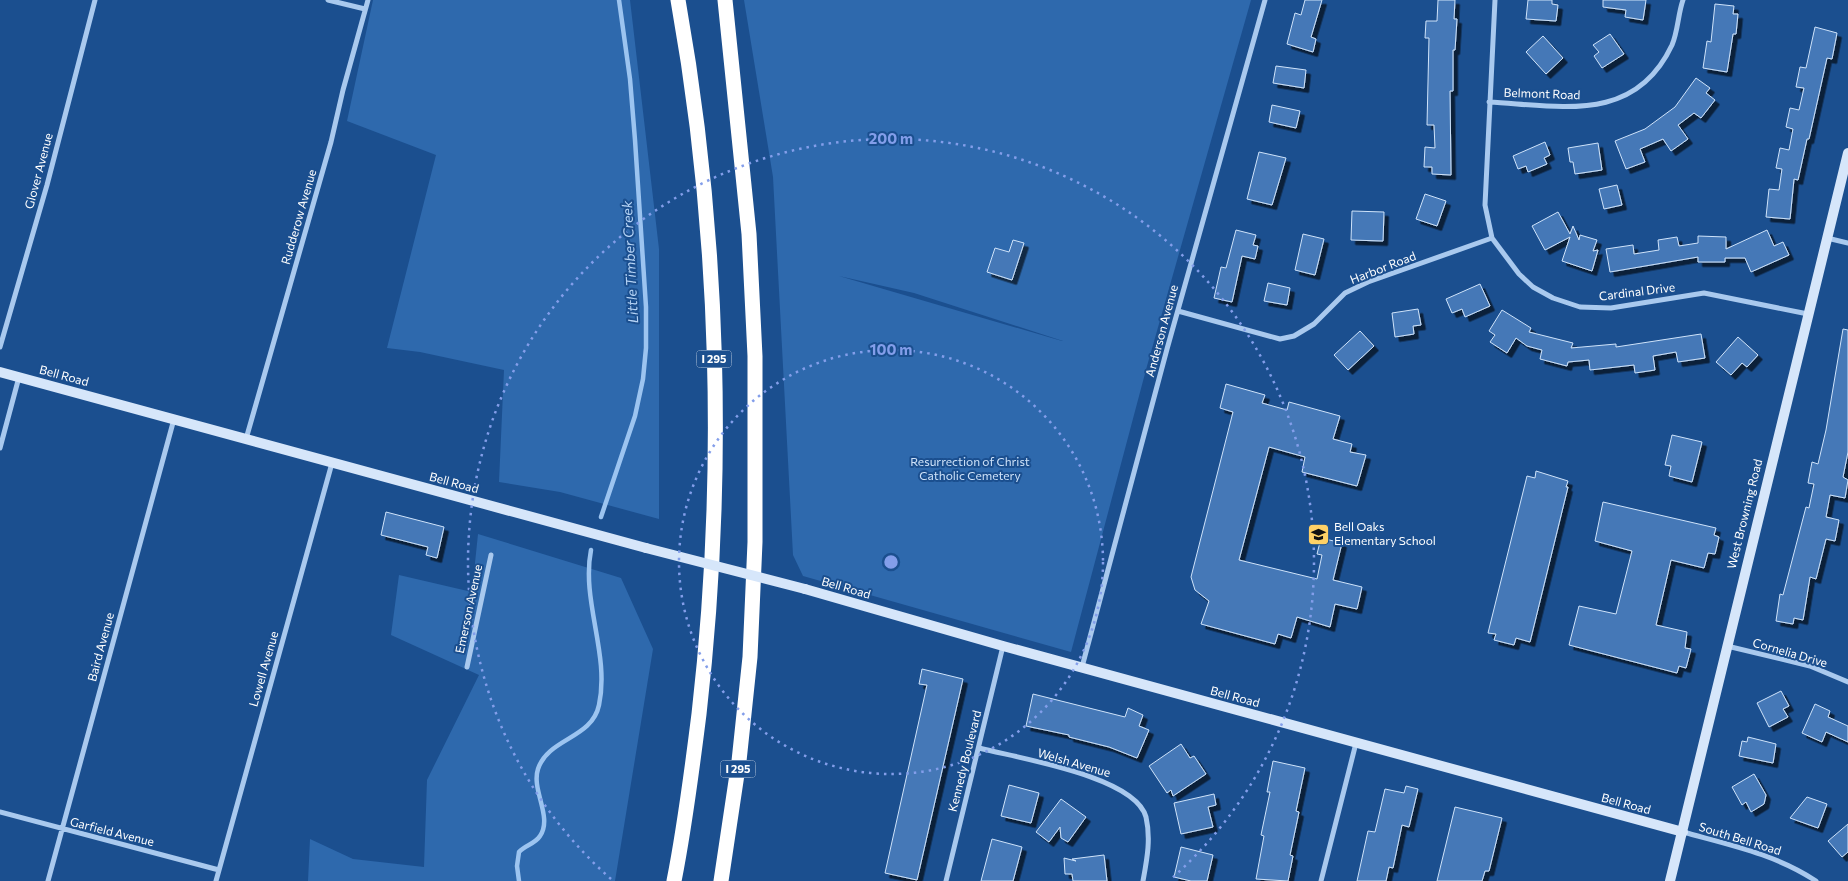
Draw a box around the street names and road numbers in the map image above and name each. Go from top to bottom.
street label: Belmont Road [1503,85,1581,101]
street label: Glover Avenue [21,131,55,210]
street label: Rudderow Avenue [278,168,318,266]
street label: Harbor Road [1348,248,1418,286]
street label: Cardinal Drive [1598,279,1676,303]
street label: Anderson Avenue [1142,283,1180,378]
road number: I 295 [696,350,732,368]
street label: Bell Road [38,362,91,388]
street label: West Browning Road [1724,457,1764,570]
street label: Bell Road [428,469,481,495]
street label: Emerson Avenue [452,563,484,654]
street label: Bell Road [820,573,873,601]
street label: Baird Avenue [84,611,116,683]
street label: Lowell Avenue [246,629,281,708]
street label: Cornelia Drive [1751,635,1829,669]
street label: Bell Road [1209,683,1262,709]
street label: Kennedy Boulevard [945,708,983,813]
street label: Welsh Avenue [1036,745,1112,779]
road number: I 295 [720,761,756,778]
street label: Bell Road [1600,790,1653,816]
street label: Garfield Avenue [69,814,156,848]
street label: South Bell Road [1697,819,1783,857]

